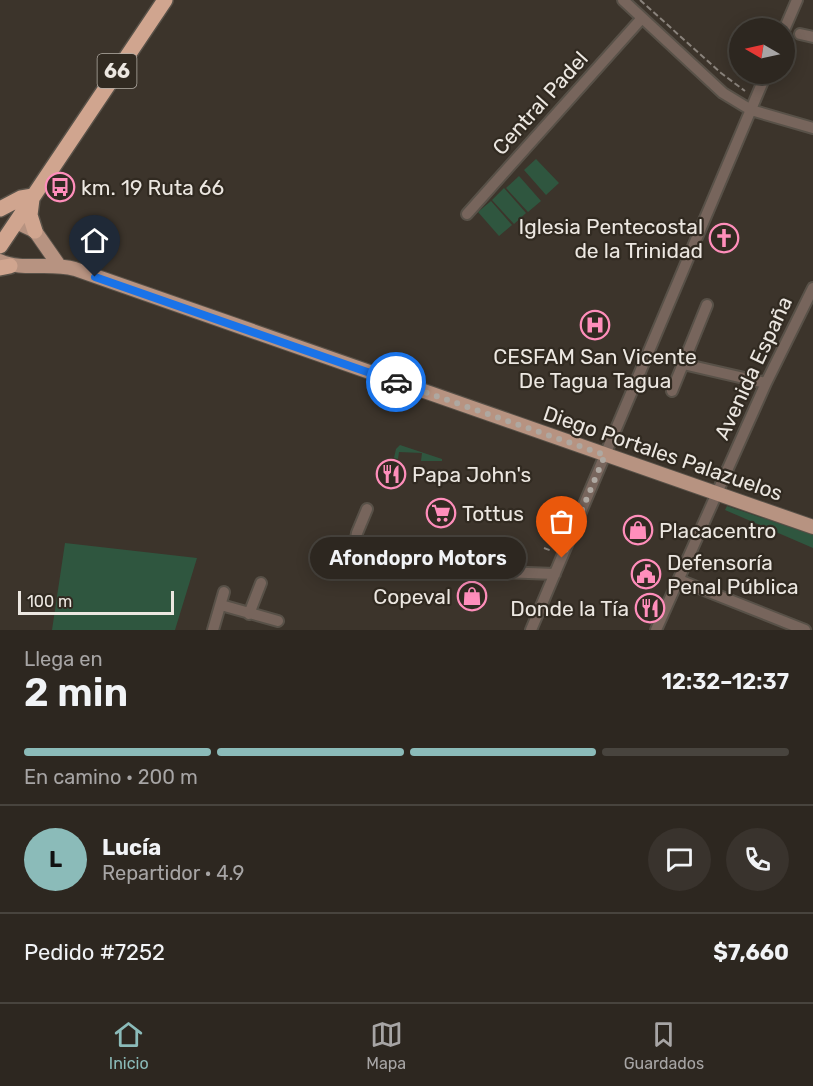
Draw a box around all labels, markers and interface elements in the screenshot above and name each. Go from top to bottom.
north arrow [729,18,795,84]
map controls [729,18,795,84]
street label: Central Padel [487,46,593,160]
road number: 66 [98,54,136,88]
bus stop icon: km. 19 Ruta 66 [44,171,76,203]
place label: km. 19 Ruta 66 [81,175,224,200]
place label: Iglesia Pentecostal de la Trinidad [518,214,703,263]
pin [69,215,120,277]
church icon: Iglesia Pentecostal de la Trinidad [708,222,740,254]
icon: home [78,224,111,257]
street label: Avenida España [709,292,797,444]
hospital icon: CESFAM San Vicente De Tagua Tagua [579,309,611,341]
place label: CESFAM San Vicente De Tagua Tagua [493,344,697,393]
courier [366,352,426,412]
icon: car [380,366,413,399]
street label: Diego Portales Palazuelos [540,400,786,506]
restaurant icon: Papa John's [375,458,407,490]
place label: Papa John's [412,462,531,487]
pin [536,496,587,558]
supermarket icon: Tottus [425,497,457,529]
place label: Tottus [462,501,524,526]
icon: bag [545,505,578,538]
shop icon: Placacentro [622,514,654,546]
place label: Placacentro [659,518,776,543]
callout: Afondopro Motors [310,537,526,579]
text: Afondopro Motors [329,546,507,570]
place label: Defensoría Penal Pública [667,550,799,599]
public building icon: Defensoría Penal Pública [630,558,662,590]
shop icon: Copeval [456,580,488,612]
place label: Copeval [373,584,451,609]
scale bar [18,588,174,616]
text: 100 m [27,592,72,611]
restaurant icon: Donde la Tía [634,592,666,624]
place label: Donde la Tía [510,596,629,621]
text: Llega en [24,647,103,671]
text: 12:32–12:37 [661,668,789,695]
text: 2 min [24,670,128,716]
text: En camino · 200 m [24,765,198,789]
button: chat [648,828,711,891]
button: phone [726,828,789,891]
text: Lucía [102,834,161,861]
text: L [49,846,62,873]
text: Repartidor · 4.9 [102,861,244,885]
text: Pedido #7252 [24,939,165,966]
text: $7,660 [713,939,789,966]
tab: Inicio [109,1018,149,1073]
tab: Mapa [366,1018,406,1073]
tab: Guardados [624,1018,704,1073]

